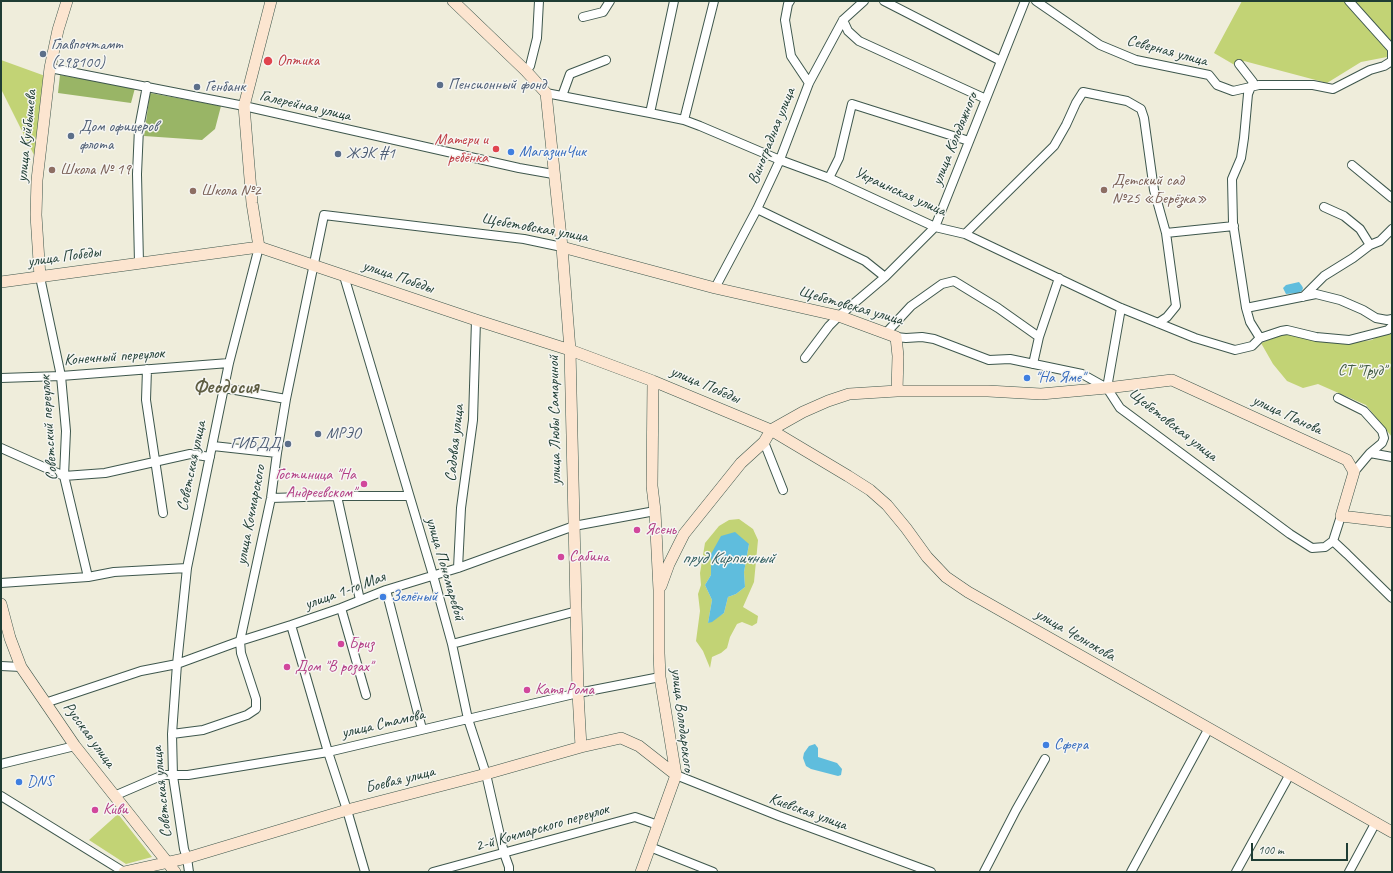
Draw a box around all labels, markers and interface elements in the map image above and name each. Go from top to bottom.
street label: Северная улица [1125,31,1209,71]
place label: Главпочтамт (298100) [51,35,122,73]
marker: Главпочтамт (298100) [38,49,48,59]
place label: Оптика [277,51,319,71]
marker: Оптика [262,55,274,67]
place label: Пенсионный фонд [448,75,546,95]
place label: Генбанк [205,77,245,97]
marker: Пенсионный фонд [435,80,445,90]
marker: Генбанк [192,82,202,92]
street label: Виноградная улица [744,85,800,187]
street label: Галерейная улица [257,86,353,126]
street label: улица Куйбышева [13,89,41,183]
street label: улица Колодяжного [928,90,982,188]
place label: Дом офицеров флота [79,117,158,155]
place label: Матери и ребёнка [435,130,488,168]
marker: Дом офицеров флота [66,131,76,141]
place label: МагазинЧик [519,142,586,162]
place label: ЖЭК #1 [346,144,395,164]
marker: Матери и ребёнка [491,144,501,154]
marker: МагазинЧик [506,147,516,157]
marker: ЖЭК #1 [333,149,343,159]
place label: Школа № 19 [60,160,131,180]
street label: Украинская улица [851,163,949,221]
marker: Школа № 19 [47,165,57,175]
place label: Детский сад №25 «Берёзка» [1112,171,1207,209]
place label: Школа №2 [201,181,261,201]
marker: Детский сад №25 «Берёзка» [1099,185,1109,195]
marker: Школа №2 [188,186,198,196]
street label: Щебетовская улица [481,209,589,247]
street label: улица Победы [26,242,102,272]
street label: улица Победы [360,256,436,298]
street label: Щебетовская улица [797,282,905,330]
street label: Конечный переулок [63,344,165,370]
street label: улица Любы Самариной [544,355,566,485]
park label: СТ "Труд" [1338,361,1386,381]
street label: улица Победы [667,362,743,408]
place label: "На Яме" [1035,368,1085,388]
marker: "На Яме" [1022,373,1032,383]
street label: Советский переулок [36,375,62,481]
district label: Феодосия [193,376,259,400]
street label: Щебетовская улица [1125,384,1221,466]
street label: улица Панова [1249,391,1325,439]
street label: Садовая улица [441,403,469,483]
street label: Советская улица [173,419,211,513]
place label: МРЭО [326,424,361,444]
marker: МРЭО [313,429,323,439]
place label: ГИБДД [231,434,280,454]
marker: ГИБДД [283,439,293,449]
street label: улица Кочмарского [232,463,270,567]
place label: Гостиница "На Андреевском" [275,465,356,503]
marker: Гостиница "На Андреевском" [359,479,369,489]
street label: улица Пономаревой [421,515,469,623]
place label: Ясень [645,520,676,540]
marker: Ясень [632,525,642,535]
place label: Сабина [569,547,609,567]
water label: пруд Кирпичный [682,549,774,569]
marker: Сабина [556,552,566,562]
street label: улица 1-го Мая [302,568,388,614]
place label: Зелёный [391,587,437,607]
marker: Зелёный [378,592,388,602]
street label: улица Челнокова [1032,604,1118,666]
place label: Бриз [349,634,374,654]
marker: Бриз [336,639,346,649]
place label: Дом "В розах" [295,657,372,677]
marker: Дом "В розах" [282,662,292,672]
street label: улица Володарского [666,667,698,773]
place label: Катя Рома [535,680,594,700]
marker: Катя Рома [522,685,532,695]
street label: Русская улица [59,698,119,772]
street label: улица Стамова [340,705,426,743]
place label: Сфера [1054,735,1088,755]
marker: Сфера [1041,740,1051,750]
street label: Советская улица [148,745,176,839]
street label: Боевая улица [363,762,437,798]
place label: DNS [27,772,53,792]
marker: DNS [14,777,24,787]
street label: Киевская улица [766,789,850,835]
place label: Киви [103,800,128,820]
street label: 2-й Кочмарского переулок [473,800,611,856]
marker: Киви [90,805,100,815]
scale bar [1253,835,1350,861]
text: 100 m [1258,842,1284,858]

